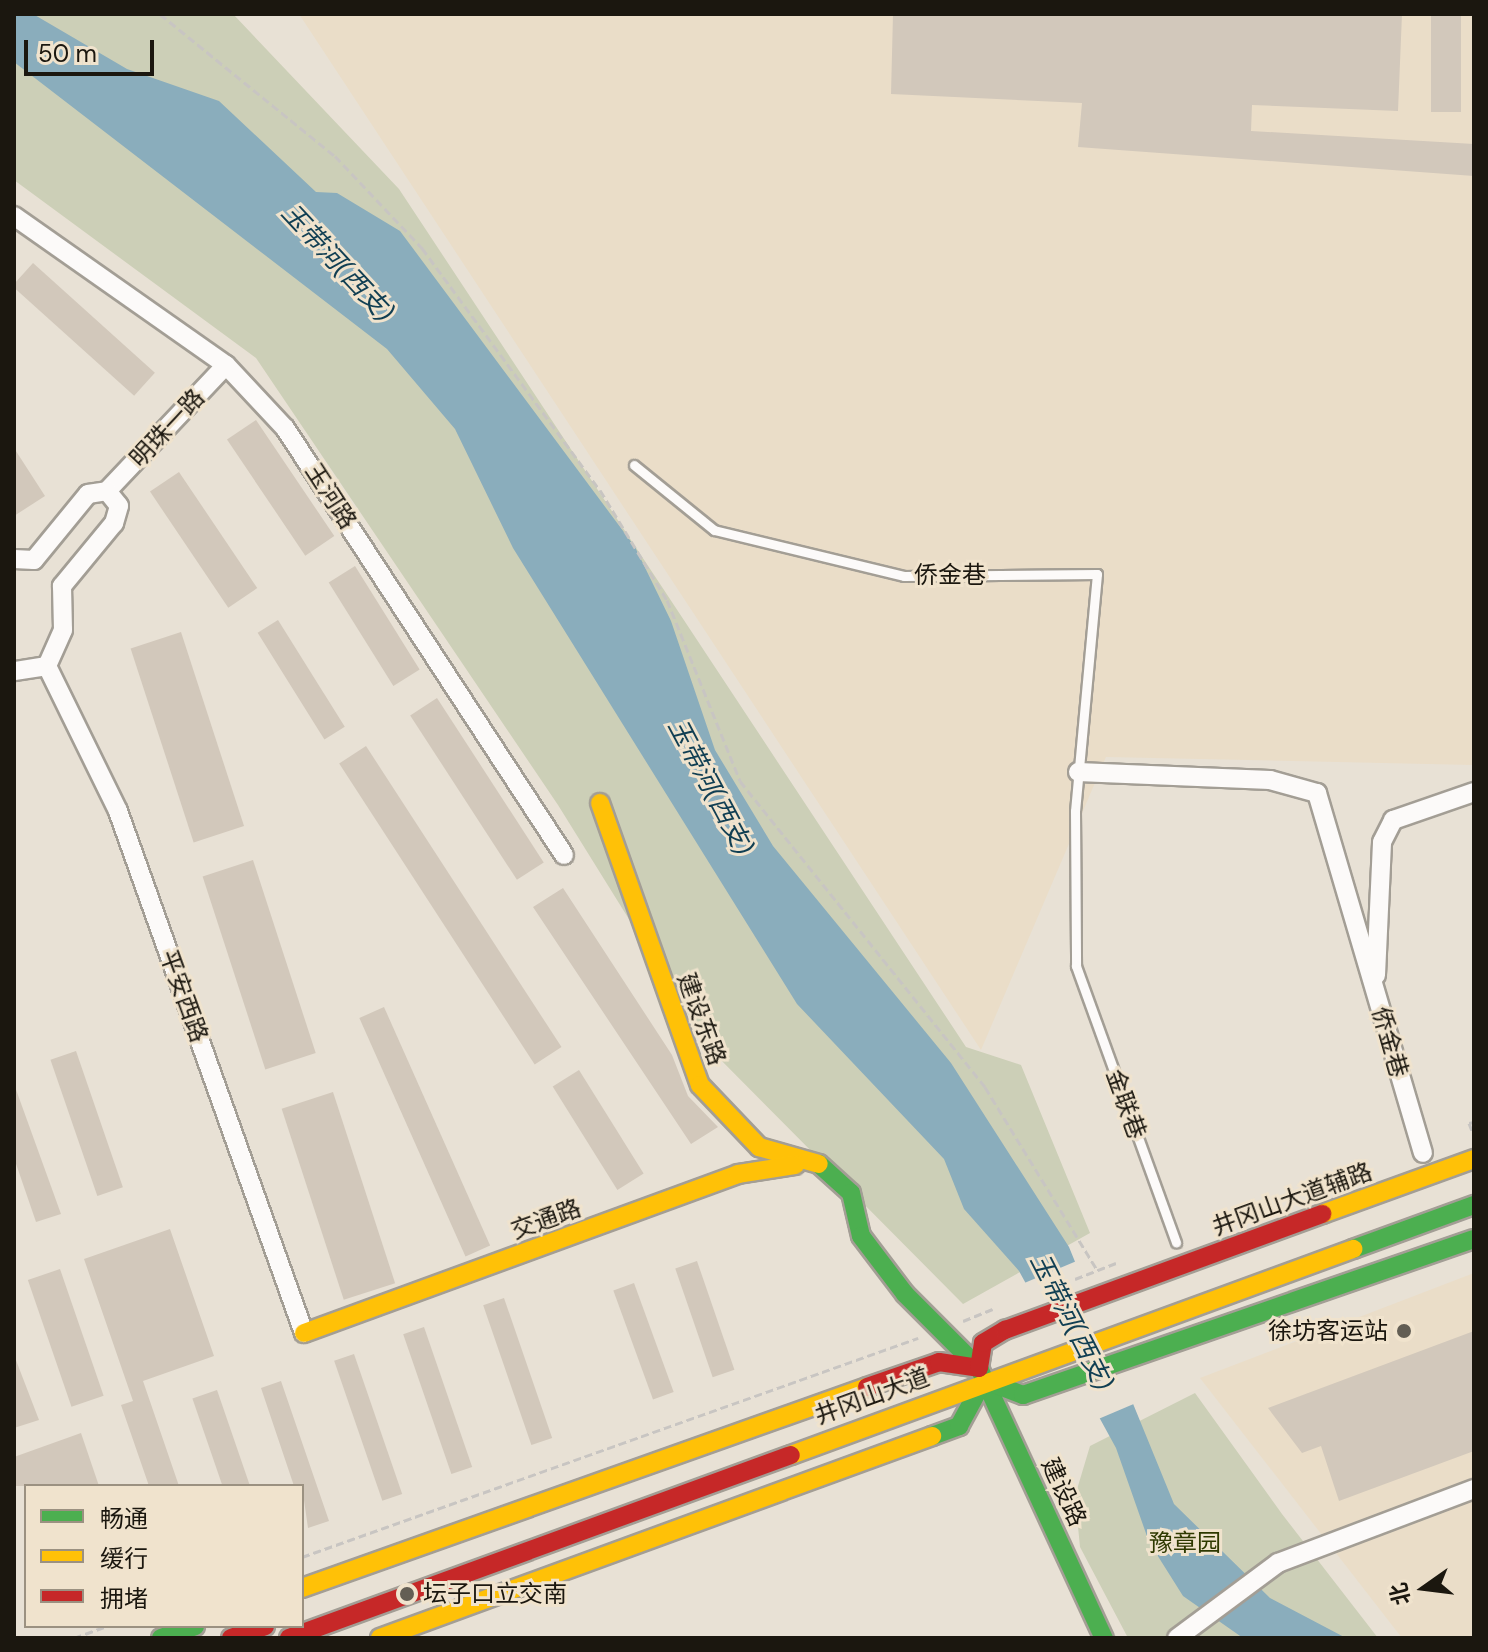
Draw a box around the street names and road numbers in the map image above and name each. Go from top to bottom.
street label: 明珠一路 [124,383,210,473]
street label: 玉河路 [299,458,363,534]
street label: 侨金巷 [914,561,986,589]
street label: 平安西路 [154,946,214,1046]
street label: 建设东路 [672,969,732,1069]
street label: 侨金巷 [1366,1003,1414,1081]
street label: 金联巷 [1100,1065,1152,1143]
street label: 井冈山大道辅路 [1208,1157,1376,1241]
street label: 交通路 [507,1193,585,1245]
street label: 井冈山大道 [811,1362,933,1430]
street label: 建设路 [1036,1453,1092,1531]

